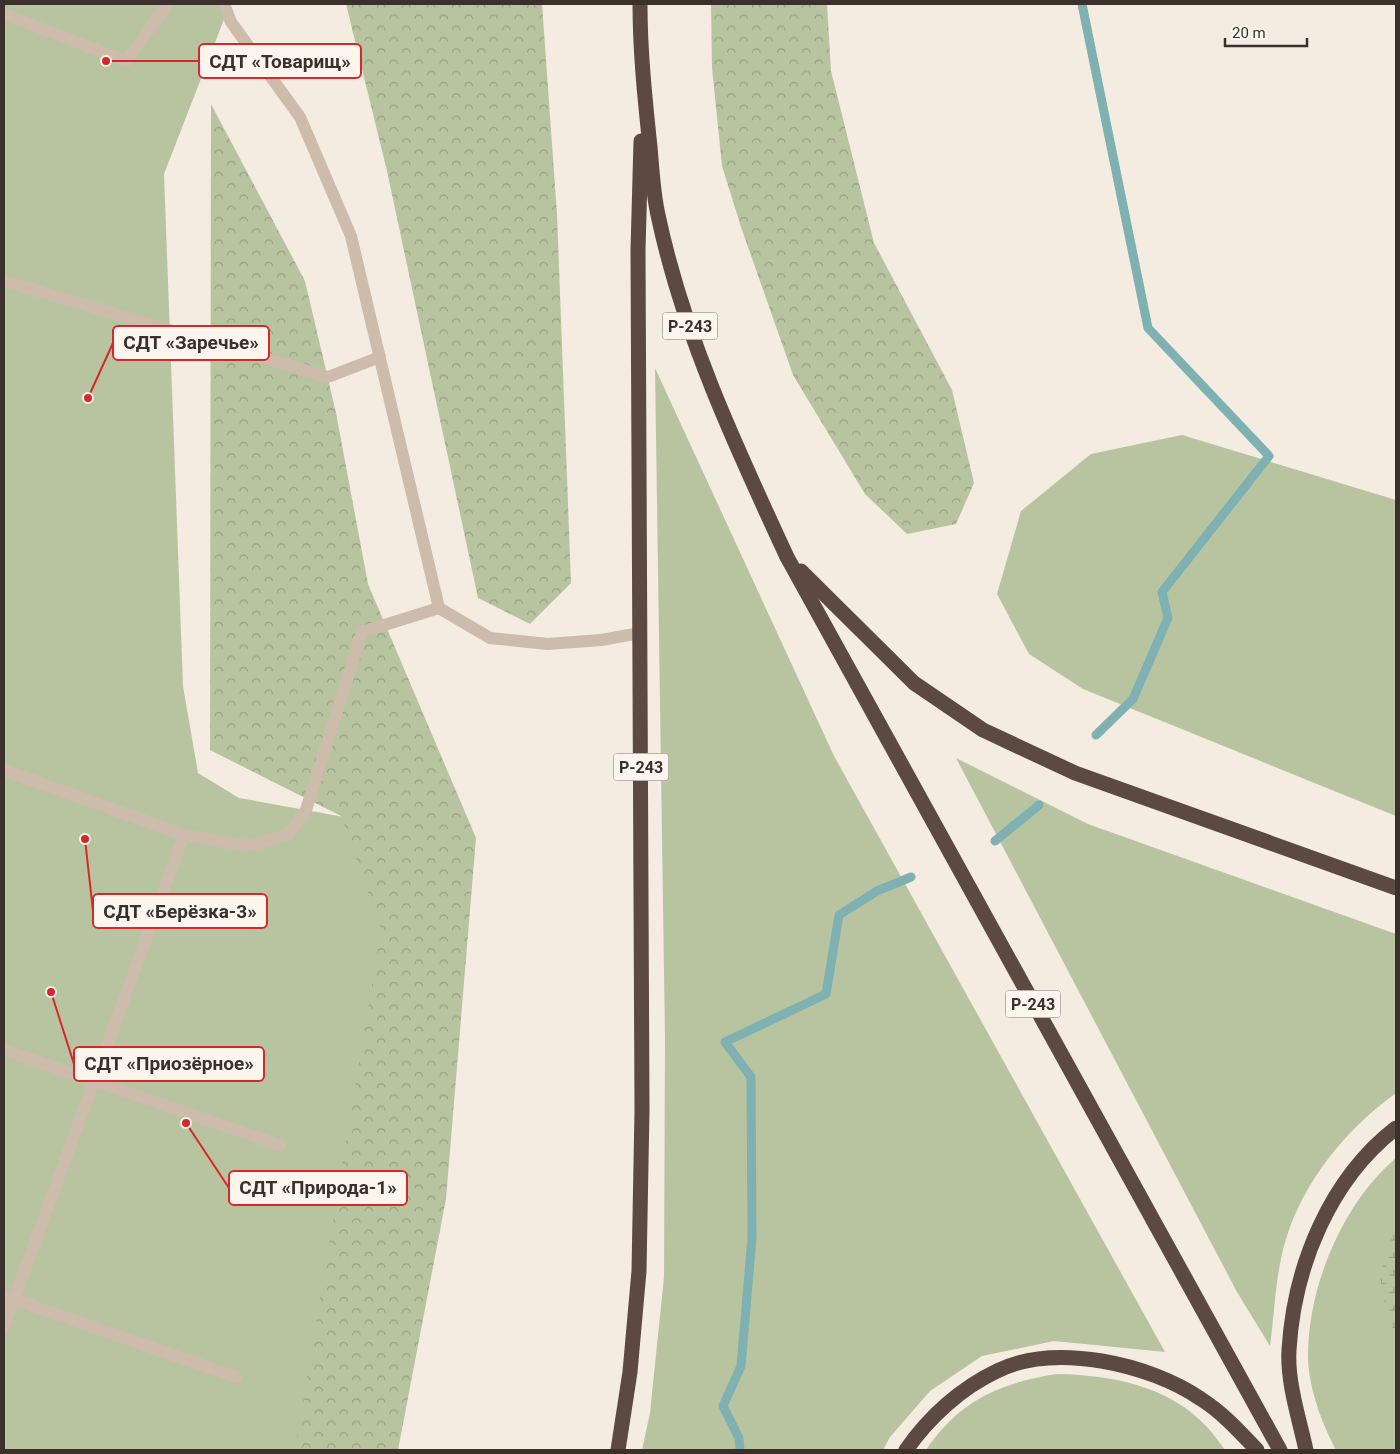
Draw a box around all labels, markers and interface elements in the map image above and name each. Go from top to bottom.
scale bar [1225,15,1308,47]
text: 20 m [1232,24,1266,42]
callout: СДТ «Товарищ» [199,44,361,78]
text: СДТ «Товарищ» [209,50,351,73]
road number: Р-243 [662,312,718,340]
callout: СДТ «Заречье» [113,326,269,360]
text: СДТ «Заречье» [123,331,259,354]
road number: Р-243 [614,754,668,780]
callout: СДТ «Берёзка-3» [93,894,267,928]
text: СДТ «Берёзка-3» [103,900,257,923]
road number: Р-243 [1006,991,1060,1018]
callout: СДТ «Приозёрное» [74,1047,264,1081]
text: СДТ «Приозёрное» [84,1052,254,1075]
callout: СДТ «Природа-1» [229,1171,407,1205]
text: СДТ «Природа-1» [239,1176,397,1199]

